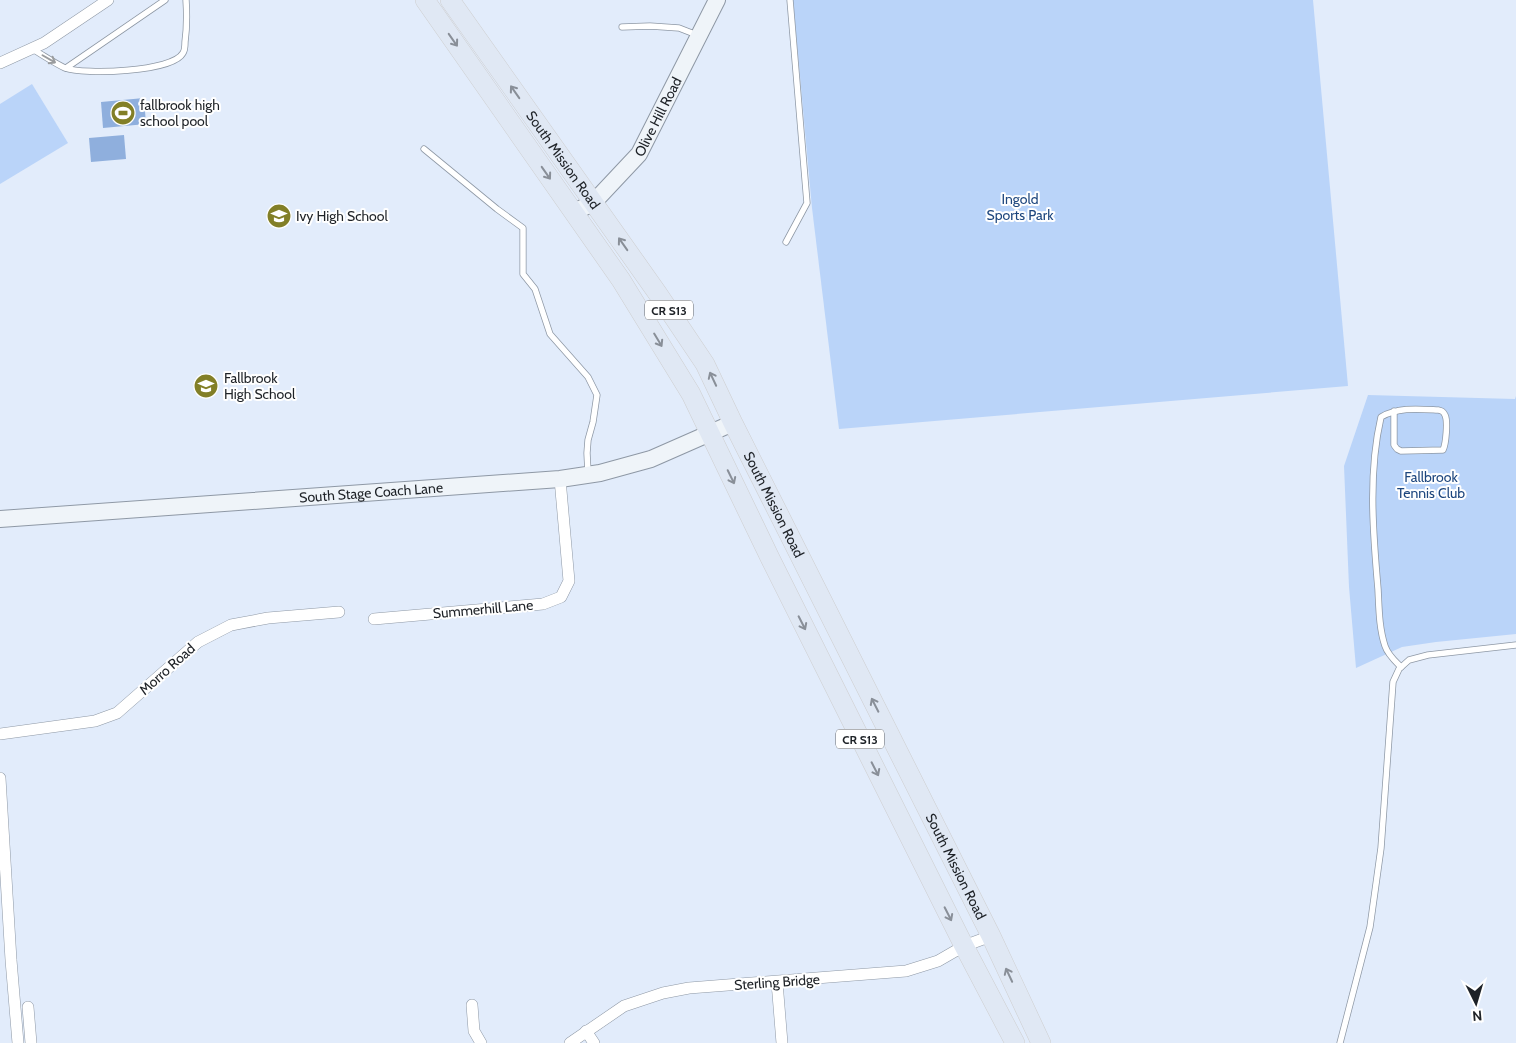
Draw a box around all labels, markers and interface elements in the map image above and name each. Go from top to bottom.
one-way arrow [448,33,458,47]
one-way arrow [42,54,56,64]
street label: Olive Hill Road [630,74,686,160]
one-way arrow [510,85,520,99]
place label: fallbrook high school pool [140,96,220,130]
sports icon: fallbrook high school pool [110,100,136,126]
street label: South Mission Road [522,107,604,213]
one-way arrow [541,166,551,180]
park label: Ingold Sports Park [987,190,1054,224]
school or university icon: Ivy High School [266,203,292,229]
place label: Ivy High School [296,207,389,225]
one-way arrow [618,237,628,251]
road number: CR S13 [645,300,693,320]
one-way arrow [654,333,664,347]
place label: Fallbrook High School [224,369,296,403]
one-way arrow [707,372,717,387]
school or university icon: Fallbrook High School [193,373,219,399]
street label: South Mission Road [740,448,808,561]
park label: Fallbrook Tennis Club [1397,468,1465,502]
one-way arrow [726,470,736,485]
street label: South Stage Coach Lane [299,478,444,507]
street label: Summerhill Lane [432,596,534,622]
one-way arrow [797,616,807,631]
street label: Morro Road [135,639,199,699]
one-way arrow [870,698,879,713]
road number: CR S13 [836,730,884,749]
one-way arrow [871,761,880,776]
street label: South Mission Road [922,810,990,922]
one-way arrow [943,906,953,921]
one-way arrow [1004,968,1014,983]
street label: Sterling Bridge [733,970,821,994]
north arrow [1451,978,1501,1028]
text: N [1471,1007,1483,1025]

